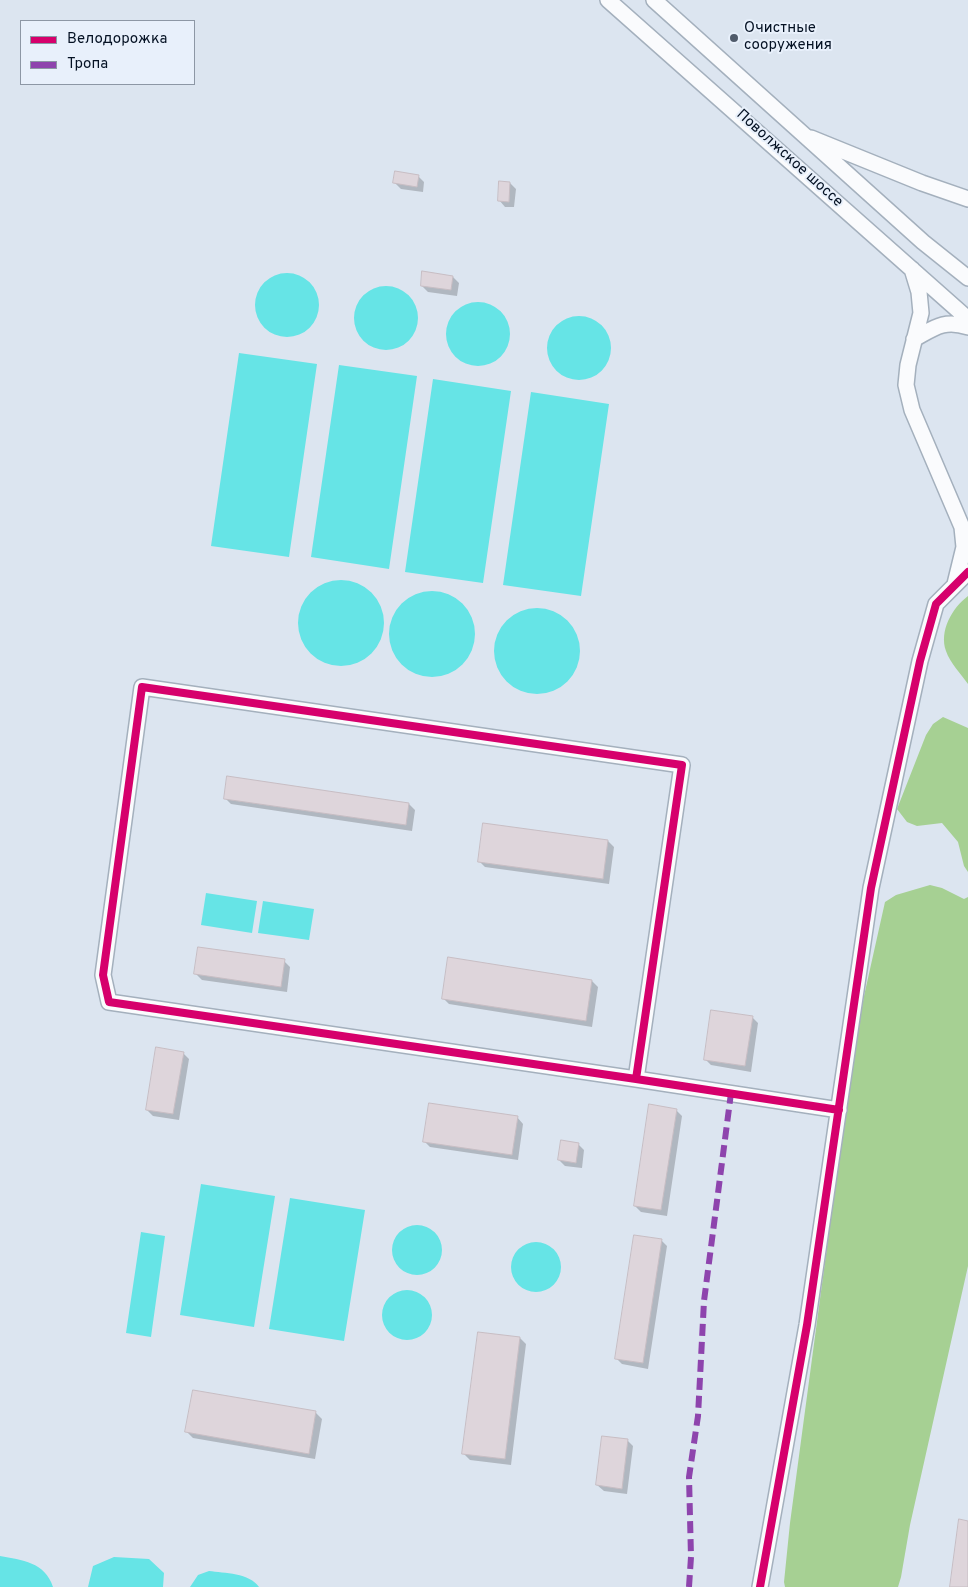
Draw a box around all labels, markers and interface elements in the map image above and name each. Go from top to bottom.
legend [20,20,195,85]
place label: Очистные сооружения [744,20,832,55]
text: Велодорожка [67,30,167,49]
marker: Очистные сооружения [728,32,740,44]
text: Тропа [67,55,108,74]
street label: Поволжское шоссе [732,106,846,212]

